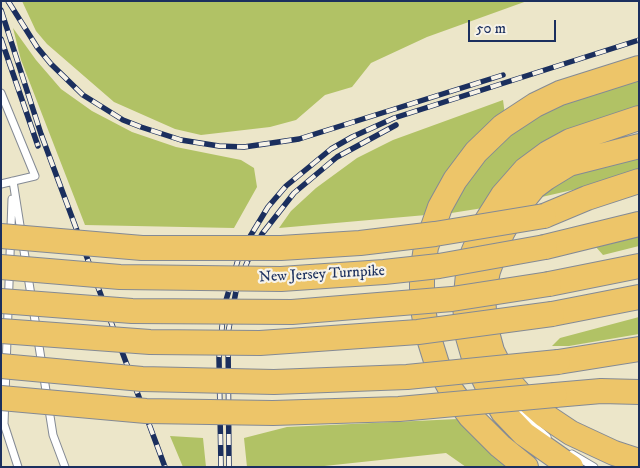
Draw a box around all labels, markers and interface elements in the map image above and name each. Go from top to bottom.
scale bar [470,10,558,42]
text: 50 m [476,19,506,38]
street label: New Jersey Turnpike [259,263,385,287]

